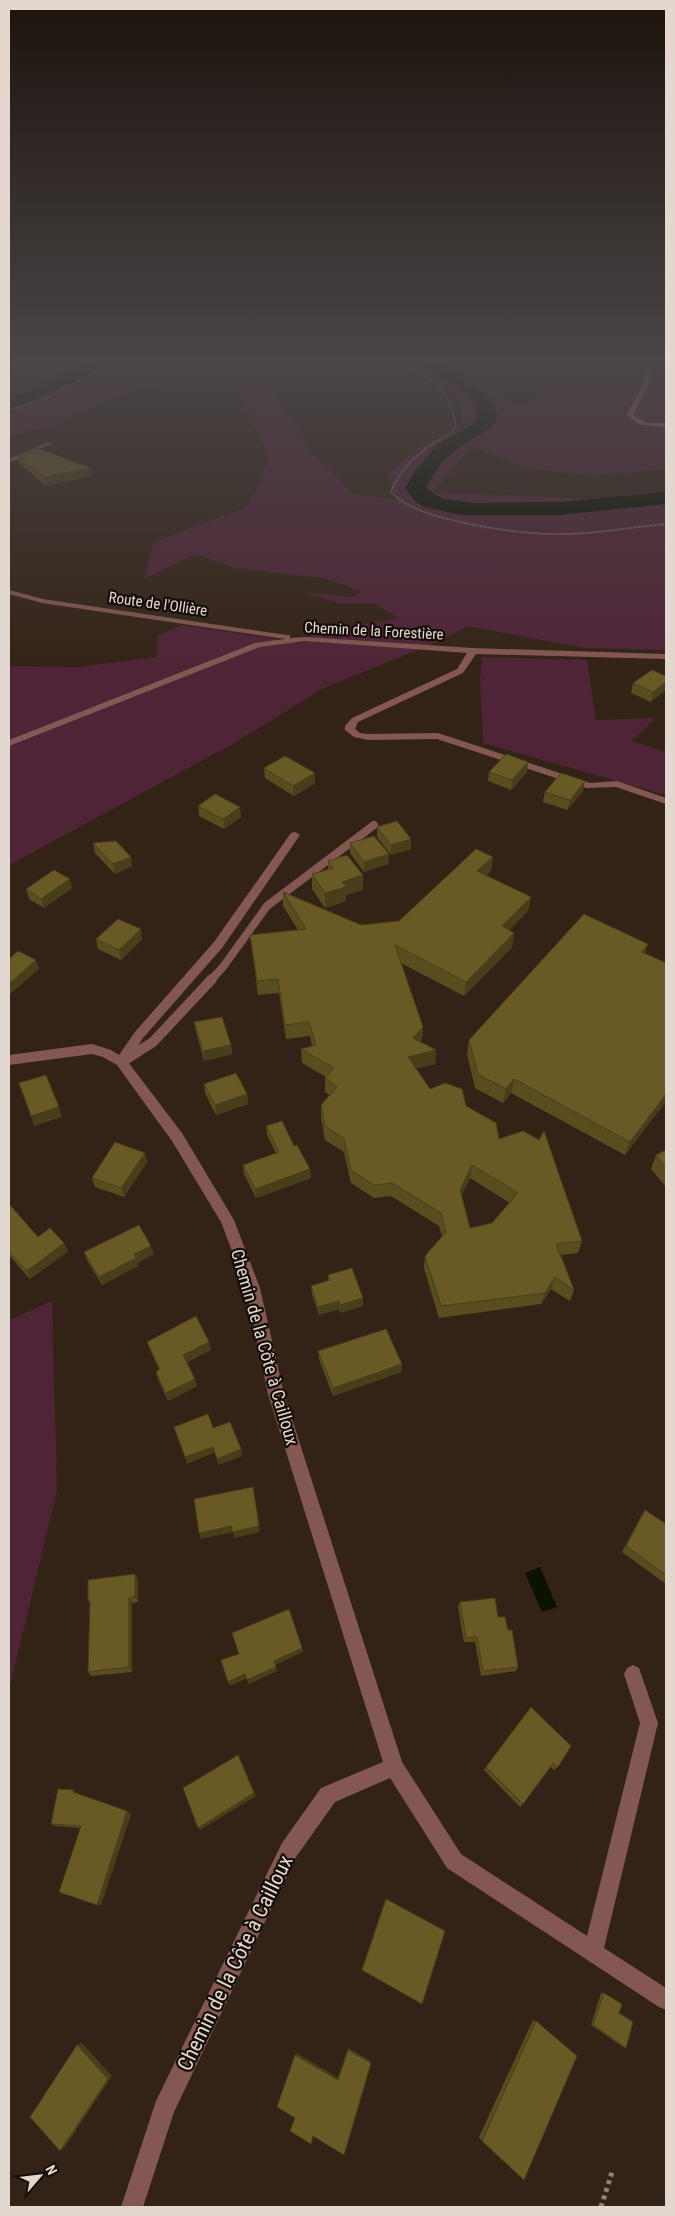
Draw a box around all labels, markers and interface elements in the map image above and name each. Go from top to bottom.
street label: Route de l'Ollière [107,588,209,620]
street label: Chemin de la Forestière [304,618,444,644]
street label: Chemin de la Côte à Cailloux [227,1247,303,1448]
street label: Chemin de la Côte à Cailloux [172,1851,298,2075]
north arrow [15,2151,65,2201]
text: N [42,2162,61,2177]

